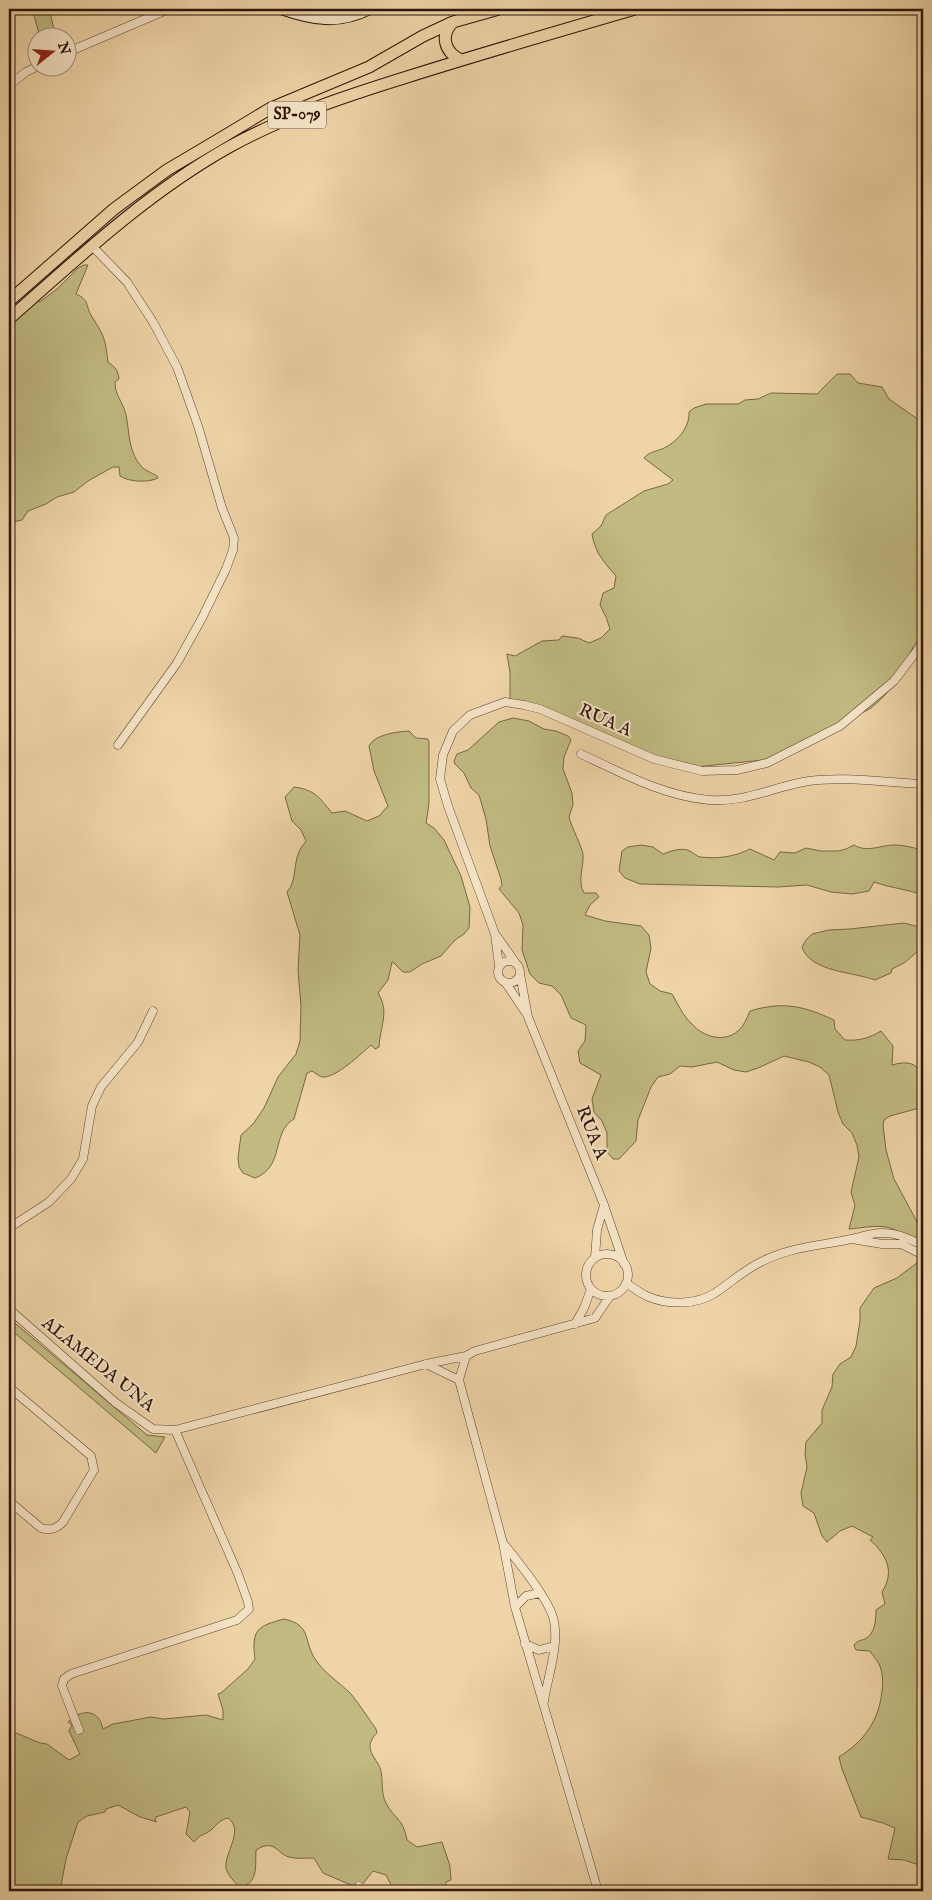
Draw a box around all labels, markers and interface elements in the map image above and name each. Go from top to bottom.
north arrow [28,28,78,78]
text: N [53,39,74,57]
road number: SP-079 [268,102,326,128]
street label: RUA A [575,699,636,743]
street label: RUA A [570,1103,612,1164]
street label: ALAMEDA UNA [36,1312,160,1418]

